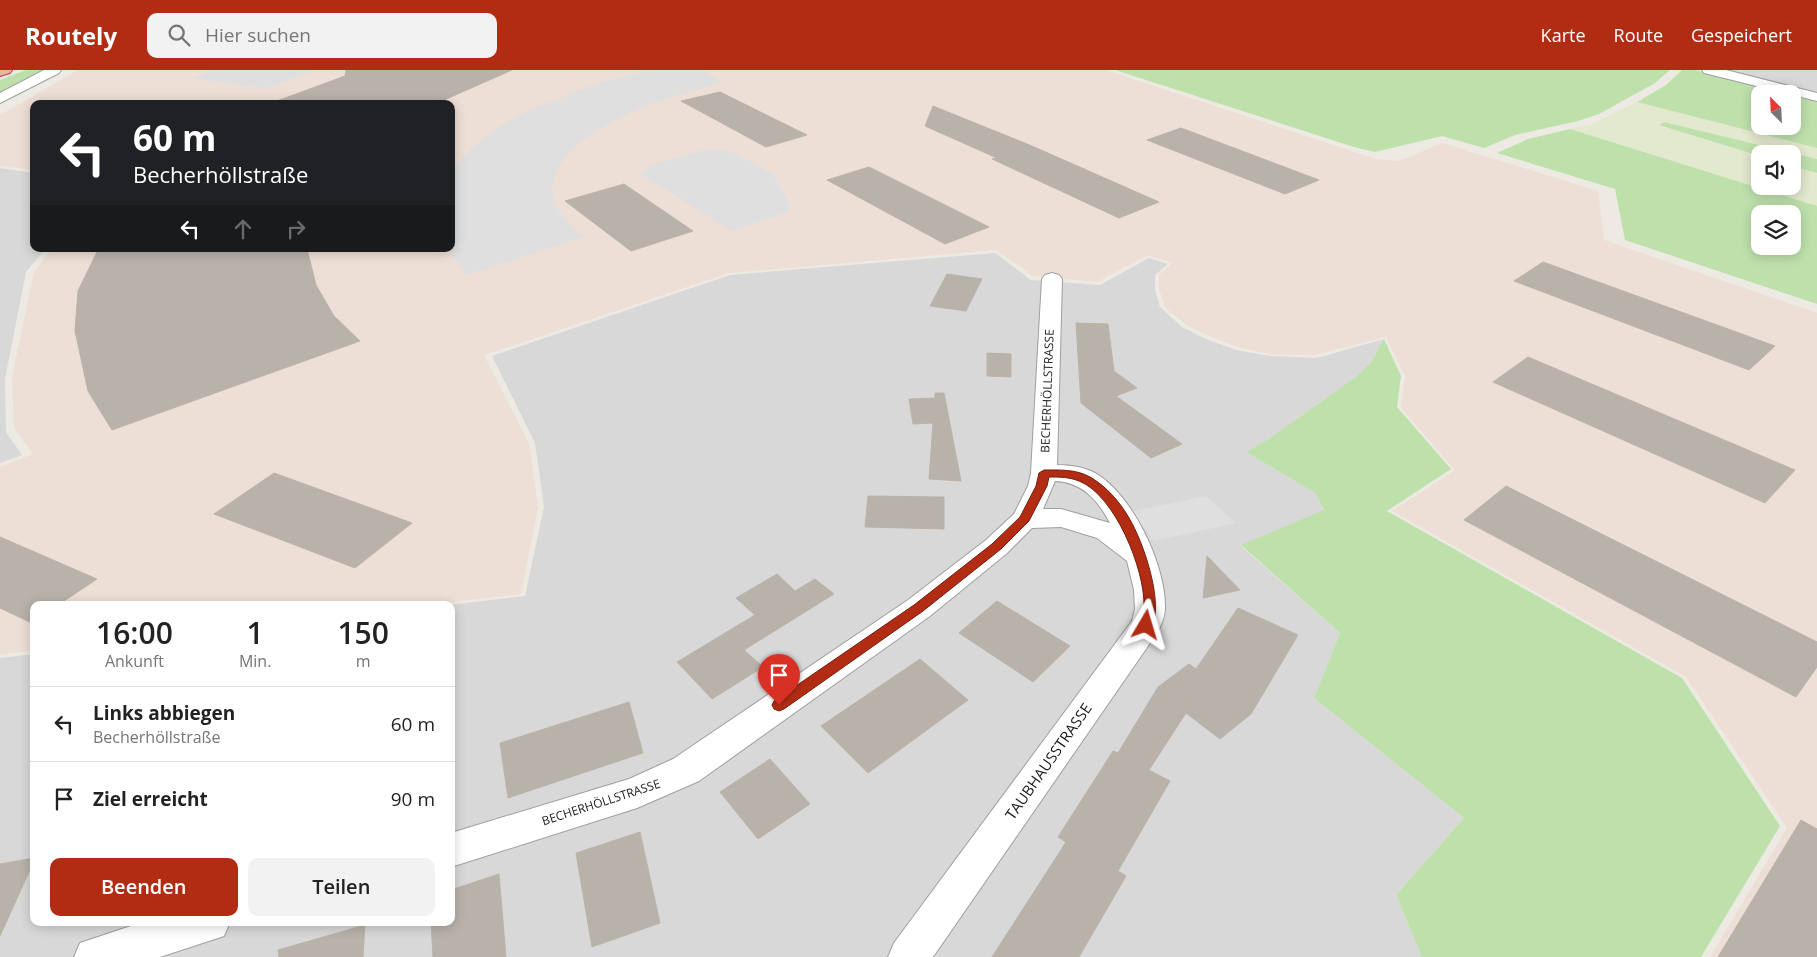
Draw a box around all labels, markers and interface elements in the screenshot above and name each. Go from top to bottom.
search box [147,13,497,58]
text: Routely [25,19,117,52]
icon: search [165,21,193,49]
text: Hier suchen [205,22,311,48]
text: Karte [1541,23,1586,47]
text: Route [1614,23,1663,47]
text: Gespeichert [1691,23,1792,47]
north arrow [1751,85,1801,135]
map controls [1751,85,1801,255]
text: 60 m [133,114,216,161]
icon: left [50,120,115,185]
button: sound [1751,145,1801,195]
text: Becherhöllstraße [133,159,308,189]
button: layers [1751,205,1801,255]
icon: left [176,215,204,243]
icon: ahead [229,215,257,243]
icon: right [282,215,310,243]
street label: BECHERHÖLLSTRASSE [1036,329,1058,453]
position arrow [1119,598,1171,650]
text: 16:00 [96,612,173,653]
text: 1 [247,612,264,653]
text: 150 [337,612,389,653]
text: Ankunft [105,650,164,672]
text: Min. [239,650,271,672]
text: m [356,650,371,672]
pin [758,654,800,705]
icon: arrive [765,661,793,689]
street label: TAUBHAUSSTRASSE [1000,699,1096,823]
text: Links abbiegen [93,700,235,726]
icon: left [50,710,78,738]
text: 60 m [391,711,435,737]
text: Becherhöllstraße [93,726,221,748]
street label: BECHERHÖLLSTRASSE [540,775,662,829]
icon: arrive [50,785,78,813]
text: Ziel erreicht [93,786,208,812]
text: 90 m [391,786,435,812]
button: Beenden [50,858,238,916]
button: Teilen [248,858,435,916]

